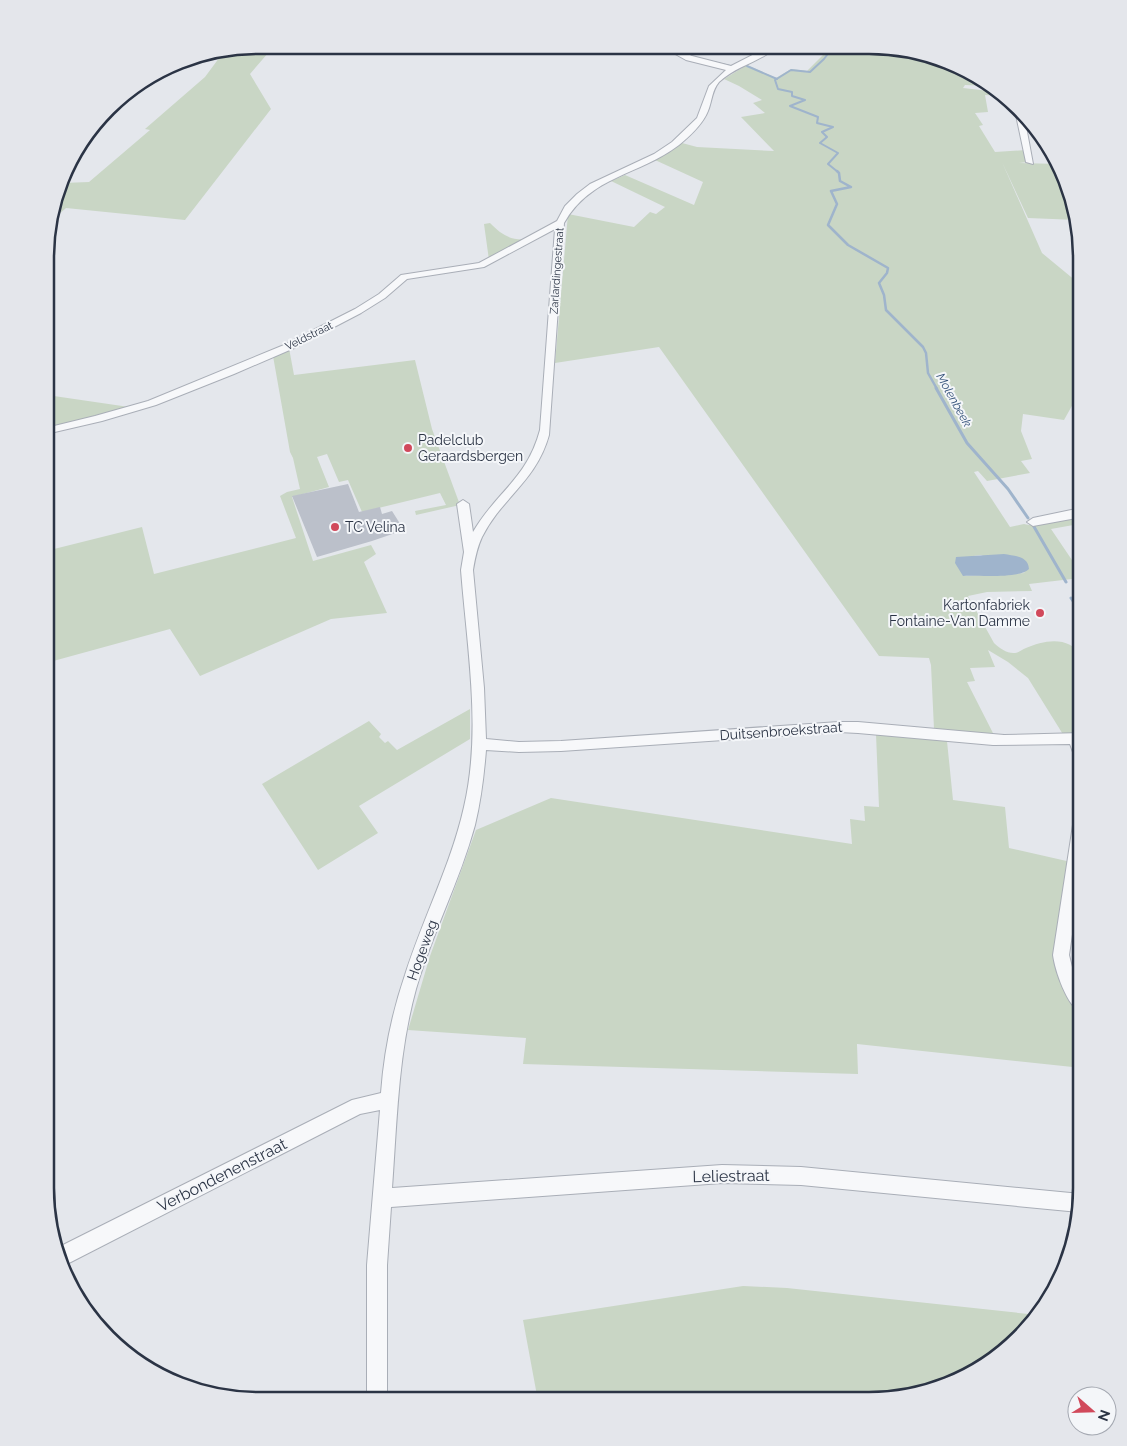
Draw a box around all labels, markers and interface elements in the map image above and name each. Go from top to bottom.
street label: Zarlardingestraat [547,227,567,315]
street label: Veldstraat [283,319,335,353]
water label: Molenbeek [933,371,975,430]
place label: Padelclub Geraardsbergen [418,432,523,464]
marker: Padelclub Geraardsbergen [402,442,414,454]
place label: TC Velina [345,519,405,535]
marker: TC Velina [329,521,341,533]
place label: Kartonfabriek Fontaine-Van Damme [889,597,1031,629]
marker: Kartonfabriek Fontaine-Van Damme [1034,607,1046,619]
street label: Duitsenbroekstraat [719,719,843,743]
street label: Hogeweg [404,918,440,982]
street label: Verbondenenstraat [154,1134,290,1216]
street label: Leliestraat [692,1166,770,1186]
north arrow [1067,1386,1117,1436]
text: N [1095,1408,1114,1423]

